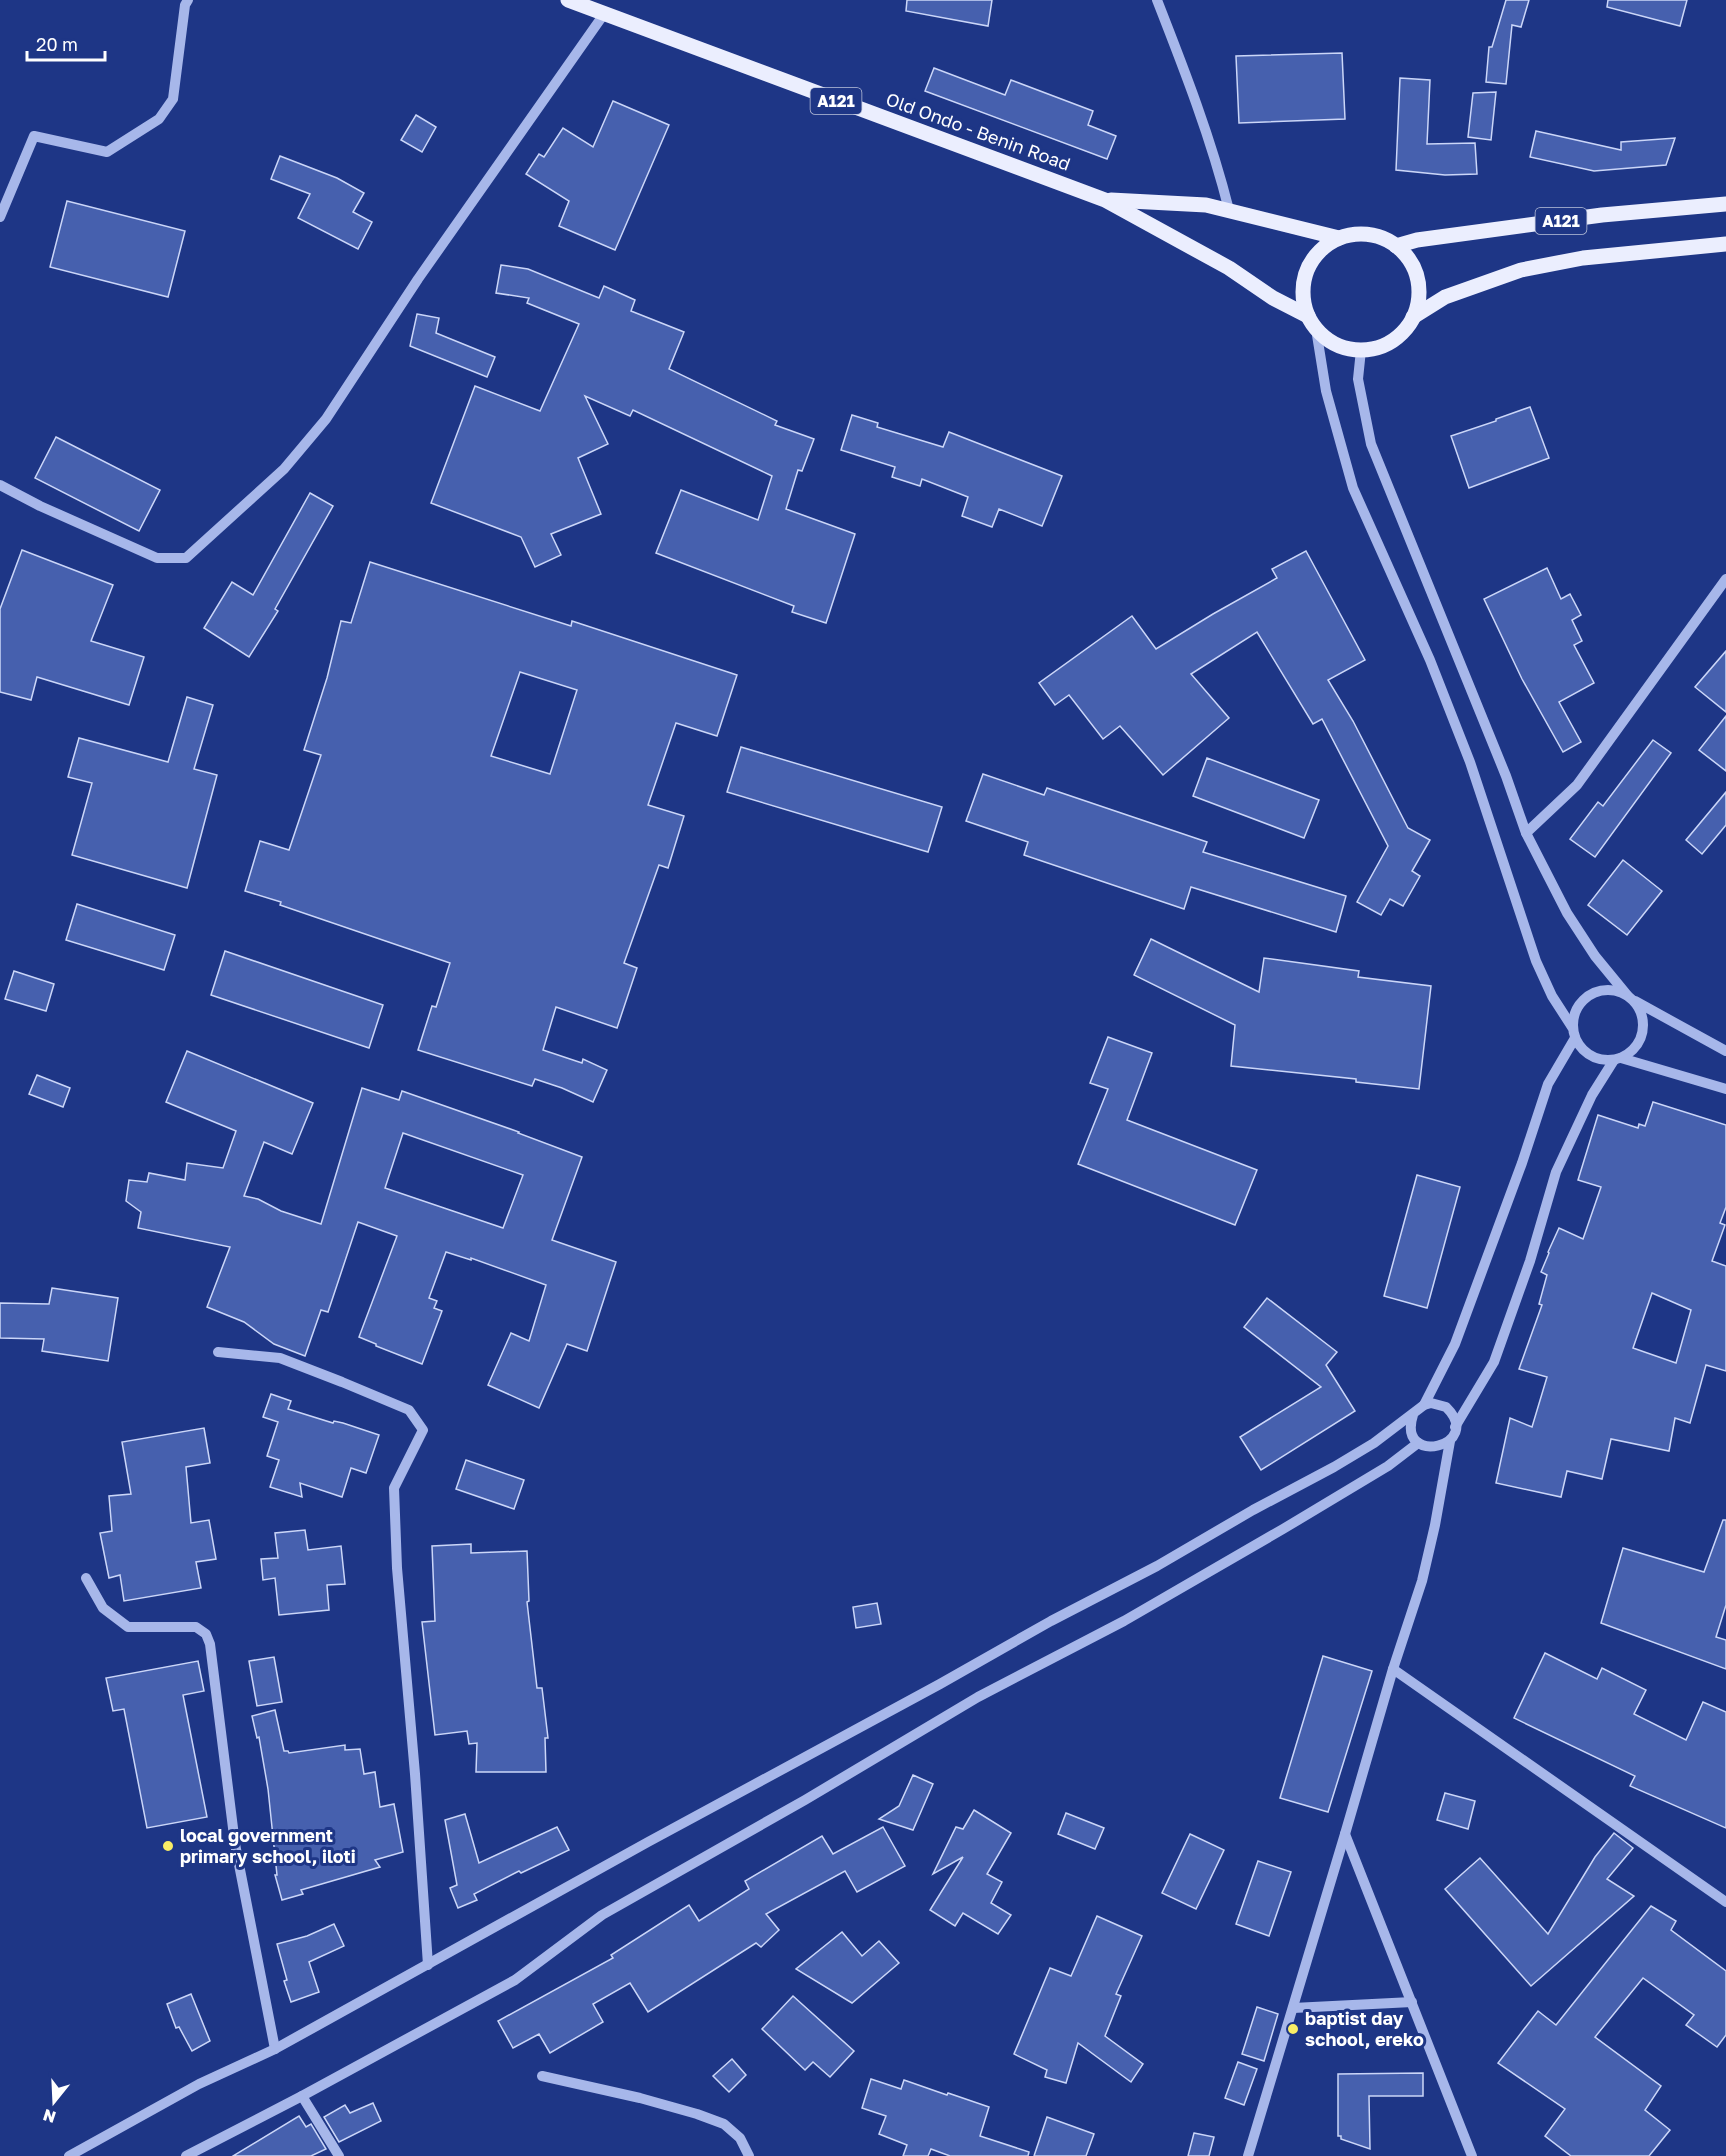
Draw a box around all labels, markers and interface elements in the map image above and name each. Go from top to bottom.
scale bar [27,24,105,62]
text: 20 m [36,33,78,55]
street label: Old Ondo - Benin Road [883,87,1074,175]
road number: A121 [810,88,862,114]
road number: A121 [1536,208,1586,234]
place label: local government primary school, iloti [180,1824,356,1867]
marker: local government primary school, iloti [161,1839,175,1853]
place label: baptist day school, ereko [1305,2007,1424,2050]
marker: baptist day school, ereko [1286,2022,1300,2036]
north arrow [24,2072,84,2132]
text: N [40,2105,58,2128]

